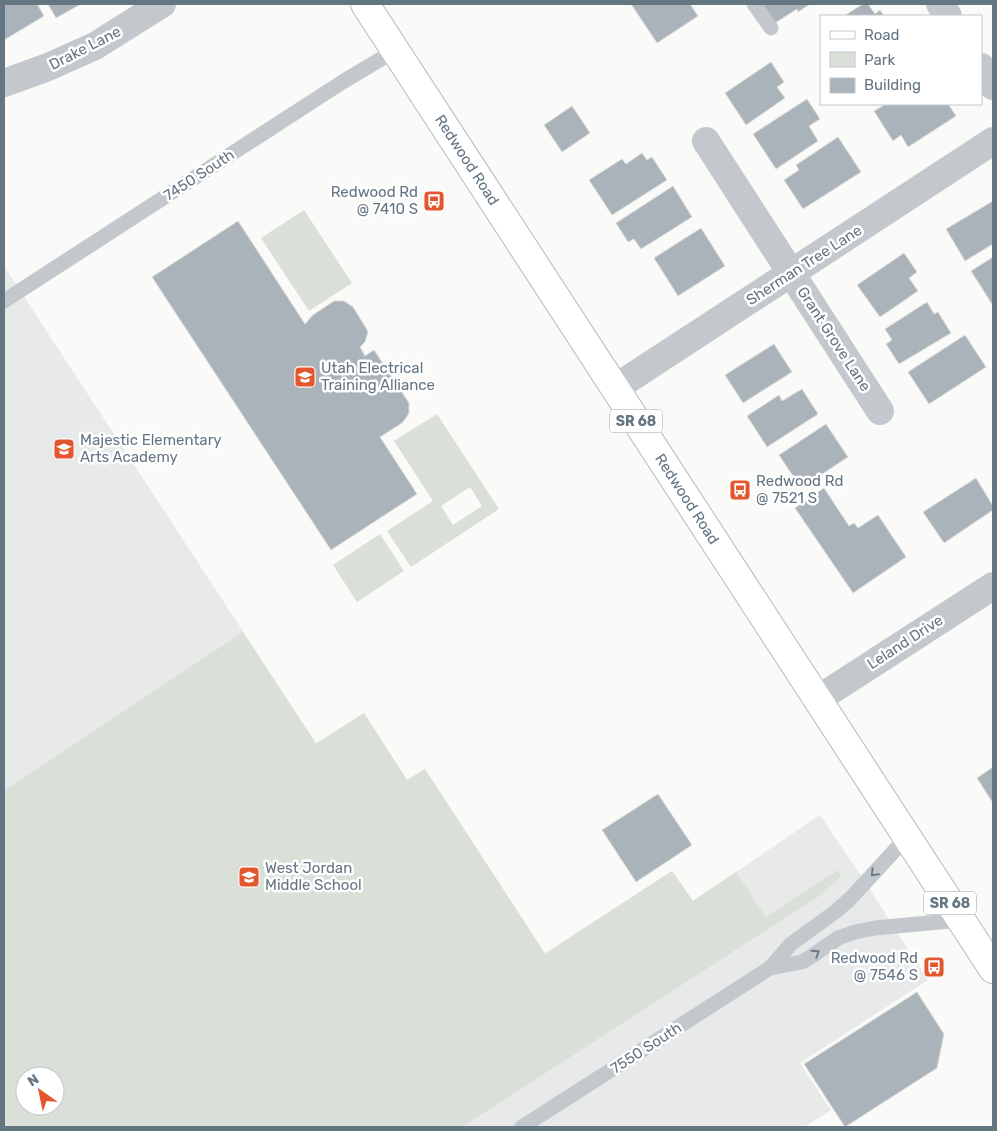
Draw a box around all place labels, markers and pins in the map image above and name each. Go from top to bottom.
place label: Redwood Rd @ 7410 S [331,183,418,218]
bus stop icon: Redwood Rd @ 7410 S [422,189,446,213]
place label: Utah Electrical Training Alliance [321,359,435,394]
school or university icon: Utah Electrical Training Alliance [293,365,317,389]
place label: Majestic Elementary Arts Academy [80,431,222,466]
school or university icon: Majestic Elementary Arts Academy [52,437,76,461]
place label: Redwood Rd @ 7521 S [756,472,843,507]
bus stop icon: Redwood Rd @ 7521 S [728,478,752,502]
place label: West Jordan Middle School [265,859,362,894]
school or university icon: West Jordan Middle School [237,865,261,889]
place label: Redwood Rd @ 7546 S [831,949,918,984]
bus stop icon: Redwood Rd @ 7546 S [922,955,946,979]

